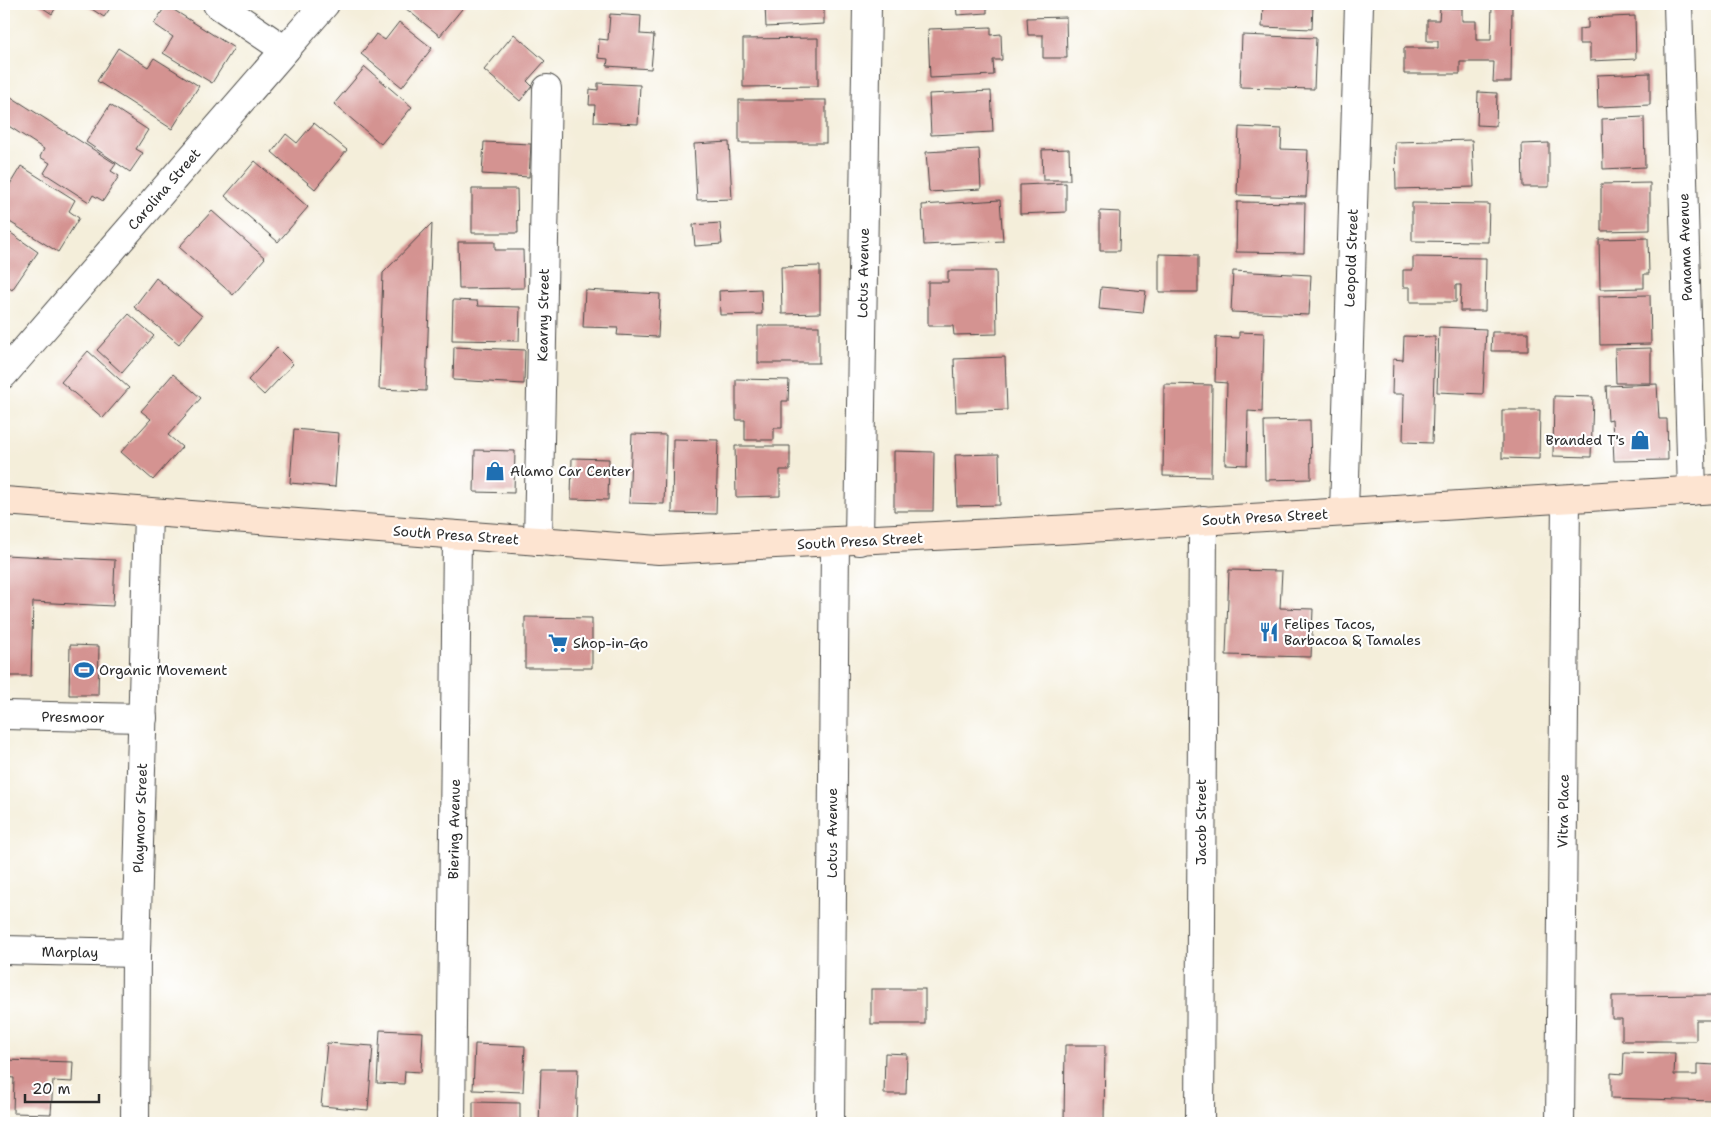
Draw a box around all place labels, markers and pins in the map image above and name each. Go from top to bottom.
shop icon: Branded T's [1629,429,1651,451]
place label: Branded T's [1546,431,1625,449]
shop icon: Alamo Car Center [484,460,506,482]
place label: Alamo Car Center [510,462,631,480]
place label: Felipes Tacos, Barbacoa & Tamales [1284,615,1421,649]
restaurant icon: Felipes Tacos, Barbacoa & Tamales [1258,621,1280,643]
supermarket icon: Shop-in-Go [547,632,569,654]
place label: Shop-in-Go [573,634,648,652]
sports icon: Organic Movement [73,659,95,681]
place label: Organic Movement [99,661,227,679]

